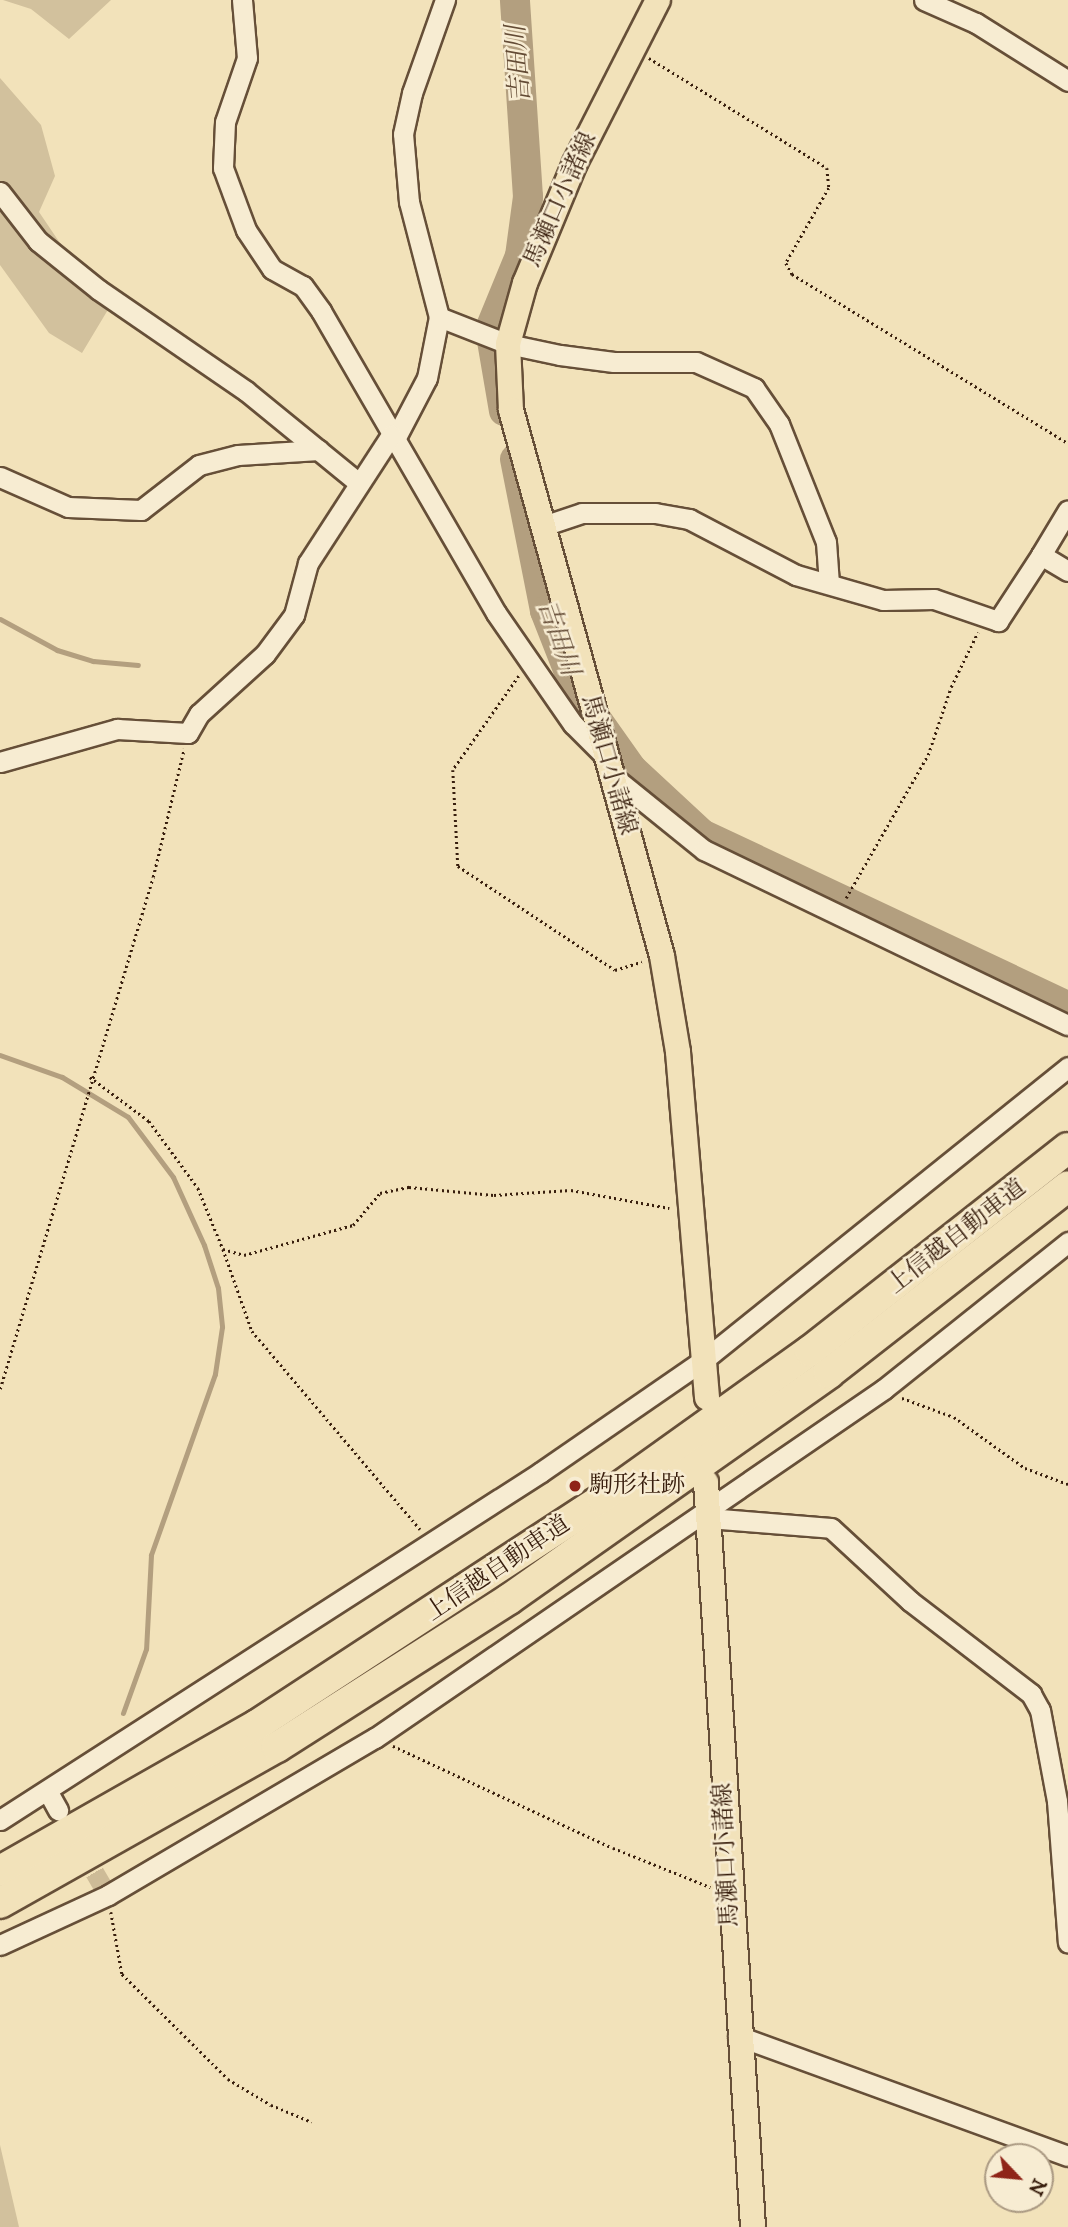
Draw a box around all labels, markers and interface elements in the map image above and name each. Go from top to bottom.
water label: 吉田川 [501,24,537,104]
street label: 馬瀬口小諸線 [519,128,603,272]
water label: 吉田川 [531,596,585,680]
street label: 馬瀬口小諸線 [574,692,642,838]
street label: 上信越自動車道 [882,1174,1032,1300]
place label: 駒形社跡 [589,1472,685,1500]
marker: 駒形社跡 [567,1478,583,1494]
street label: 上信越自動車道 [420,1510,576,1628]
street label: 馬瀬口小諸線 [709,1782,745,1928]
north arrow [984,2143,1054,2213]
text: N [1023,2174,1050,2199]

